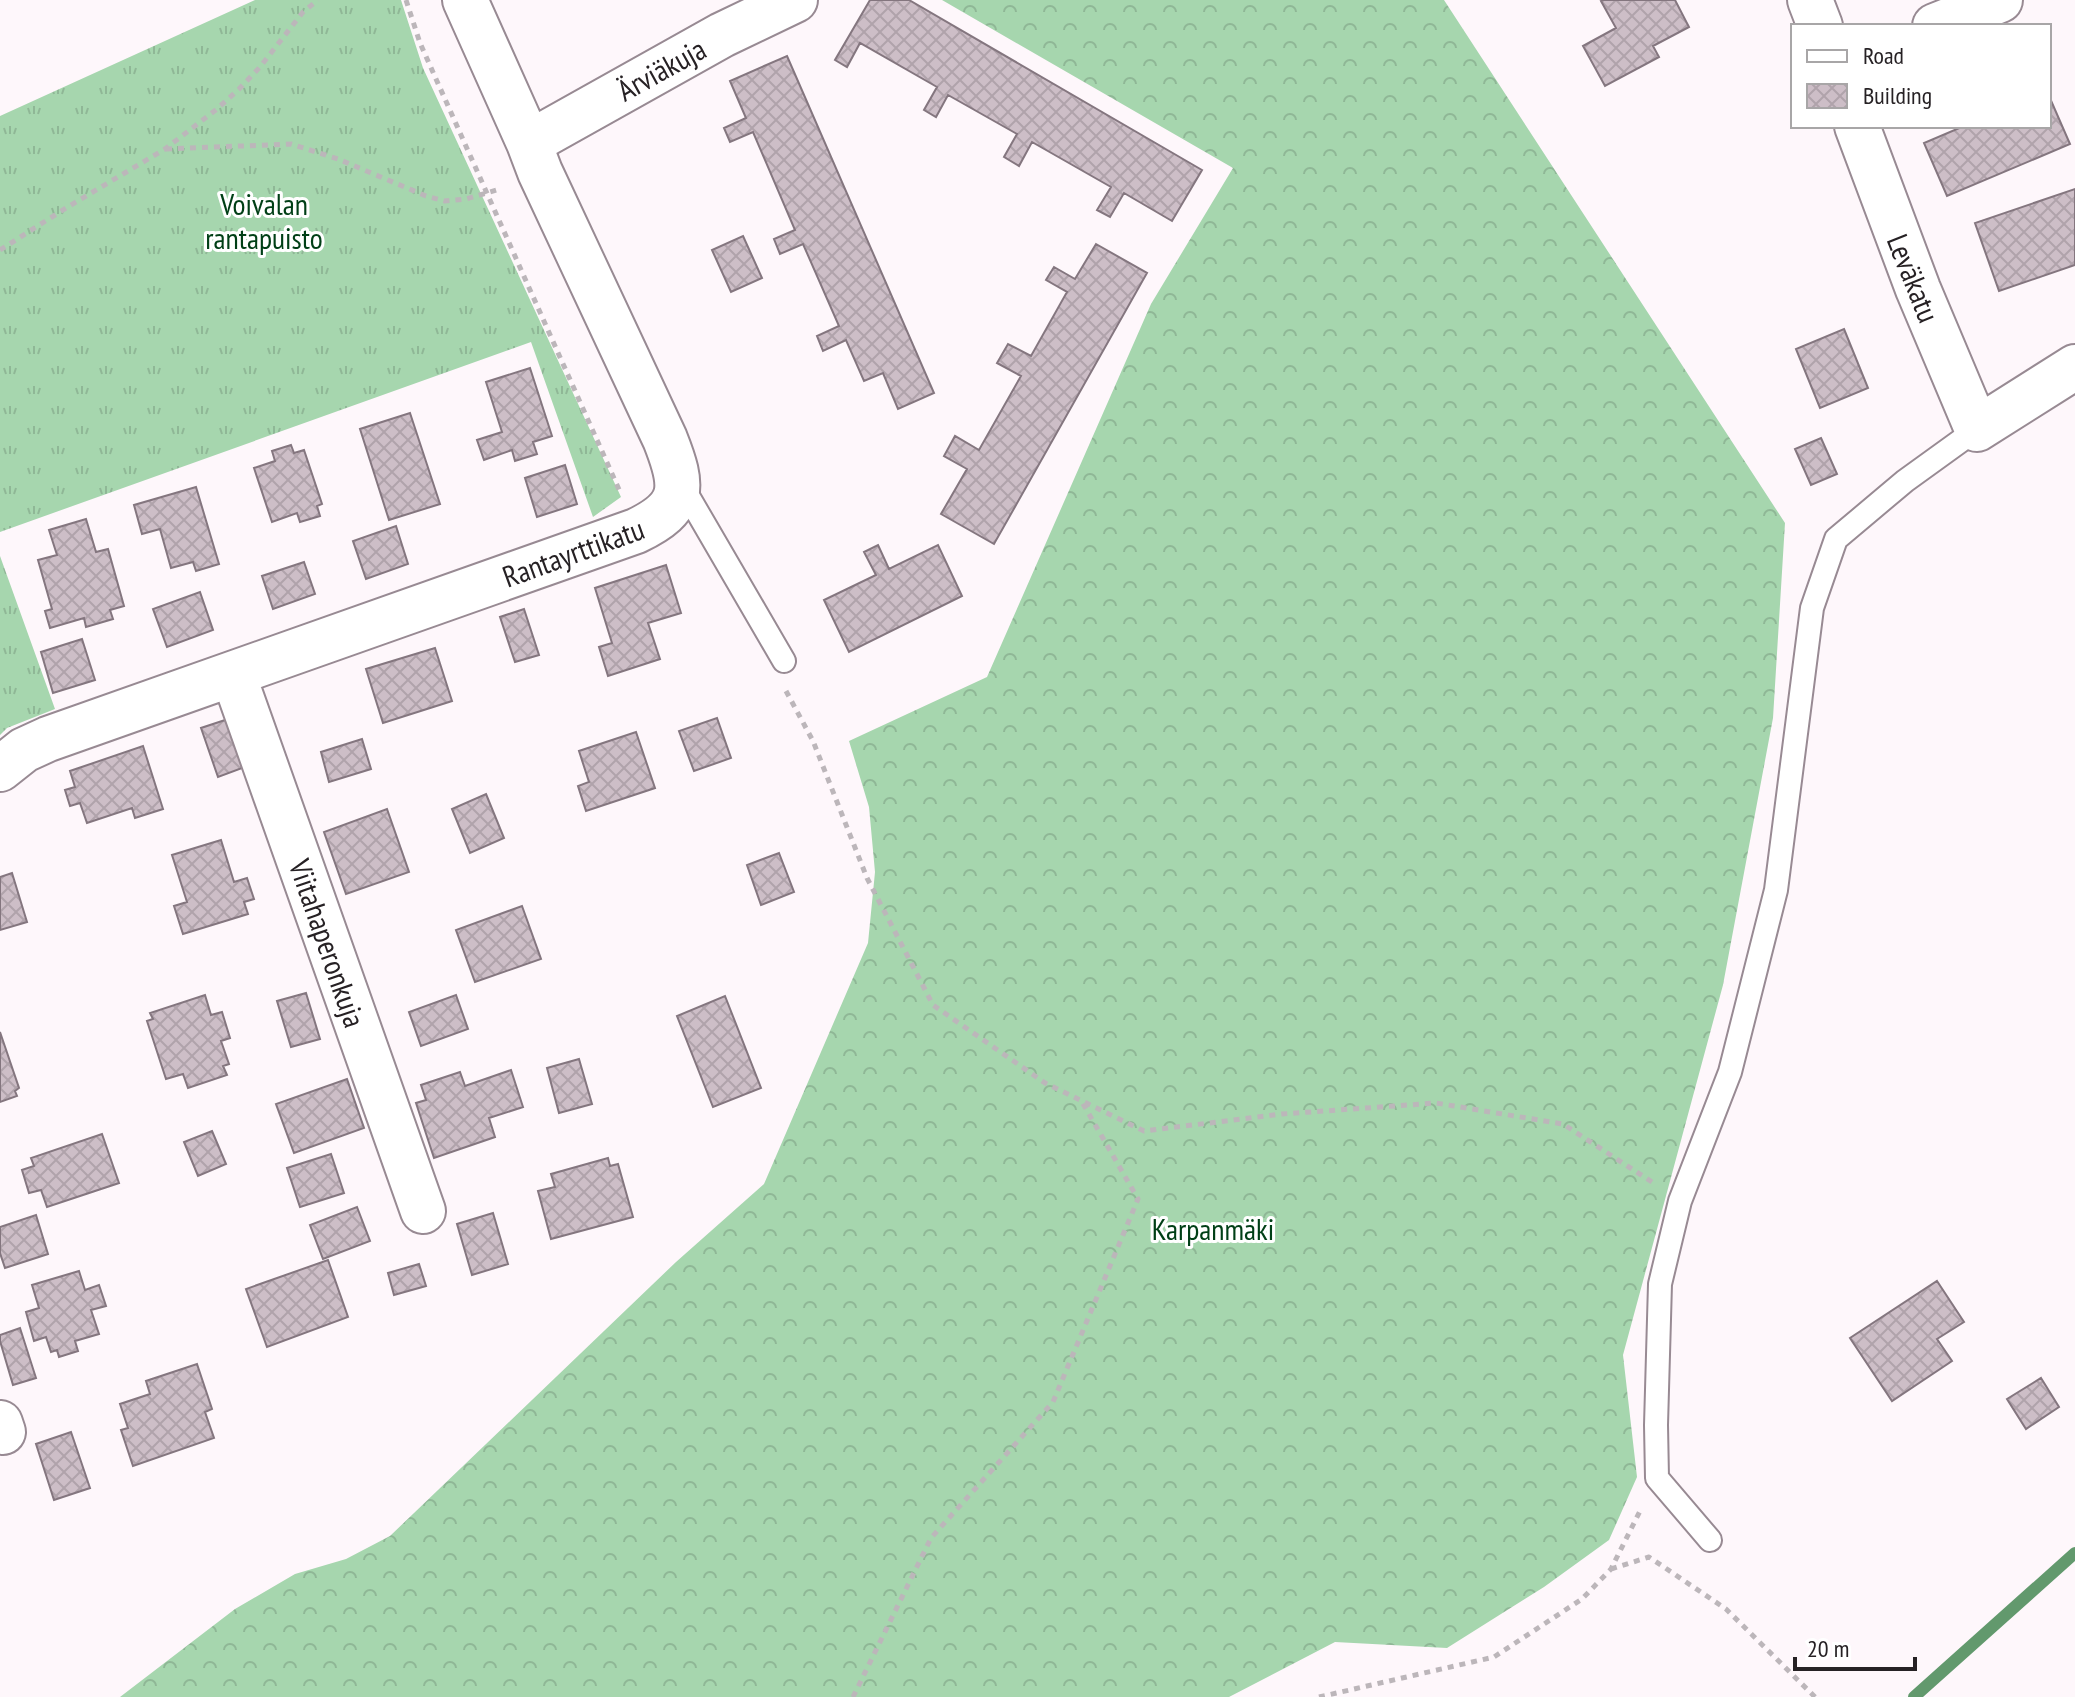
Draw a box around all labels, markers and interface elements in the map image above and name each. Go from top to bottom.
legend [1791,24,2051,128]
street label: Ärviäkuja [610,29,712,109]
text: Road [1863,40,1904,71]
text: Building [1863,80,1932,111]
park label: Voivalan rantapuisto [205,184,323,257]
street label: Leväkatu [1879,228,1949,328]
street label: Rantayrttikatu [497,508,649,596]
street label: Viitahaperonkuja [281,853,375,1032]
park label: Karpanmäki [1152,1209,1274,1248]
scale bar [1795,1621,1915,1671]
text: 20 m [1807,1633,1849,1664]

